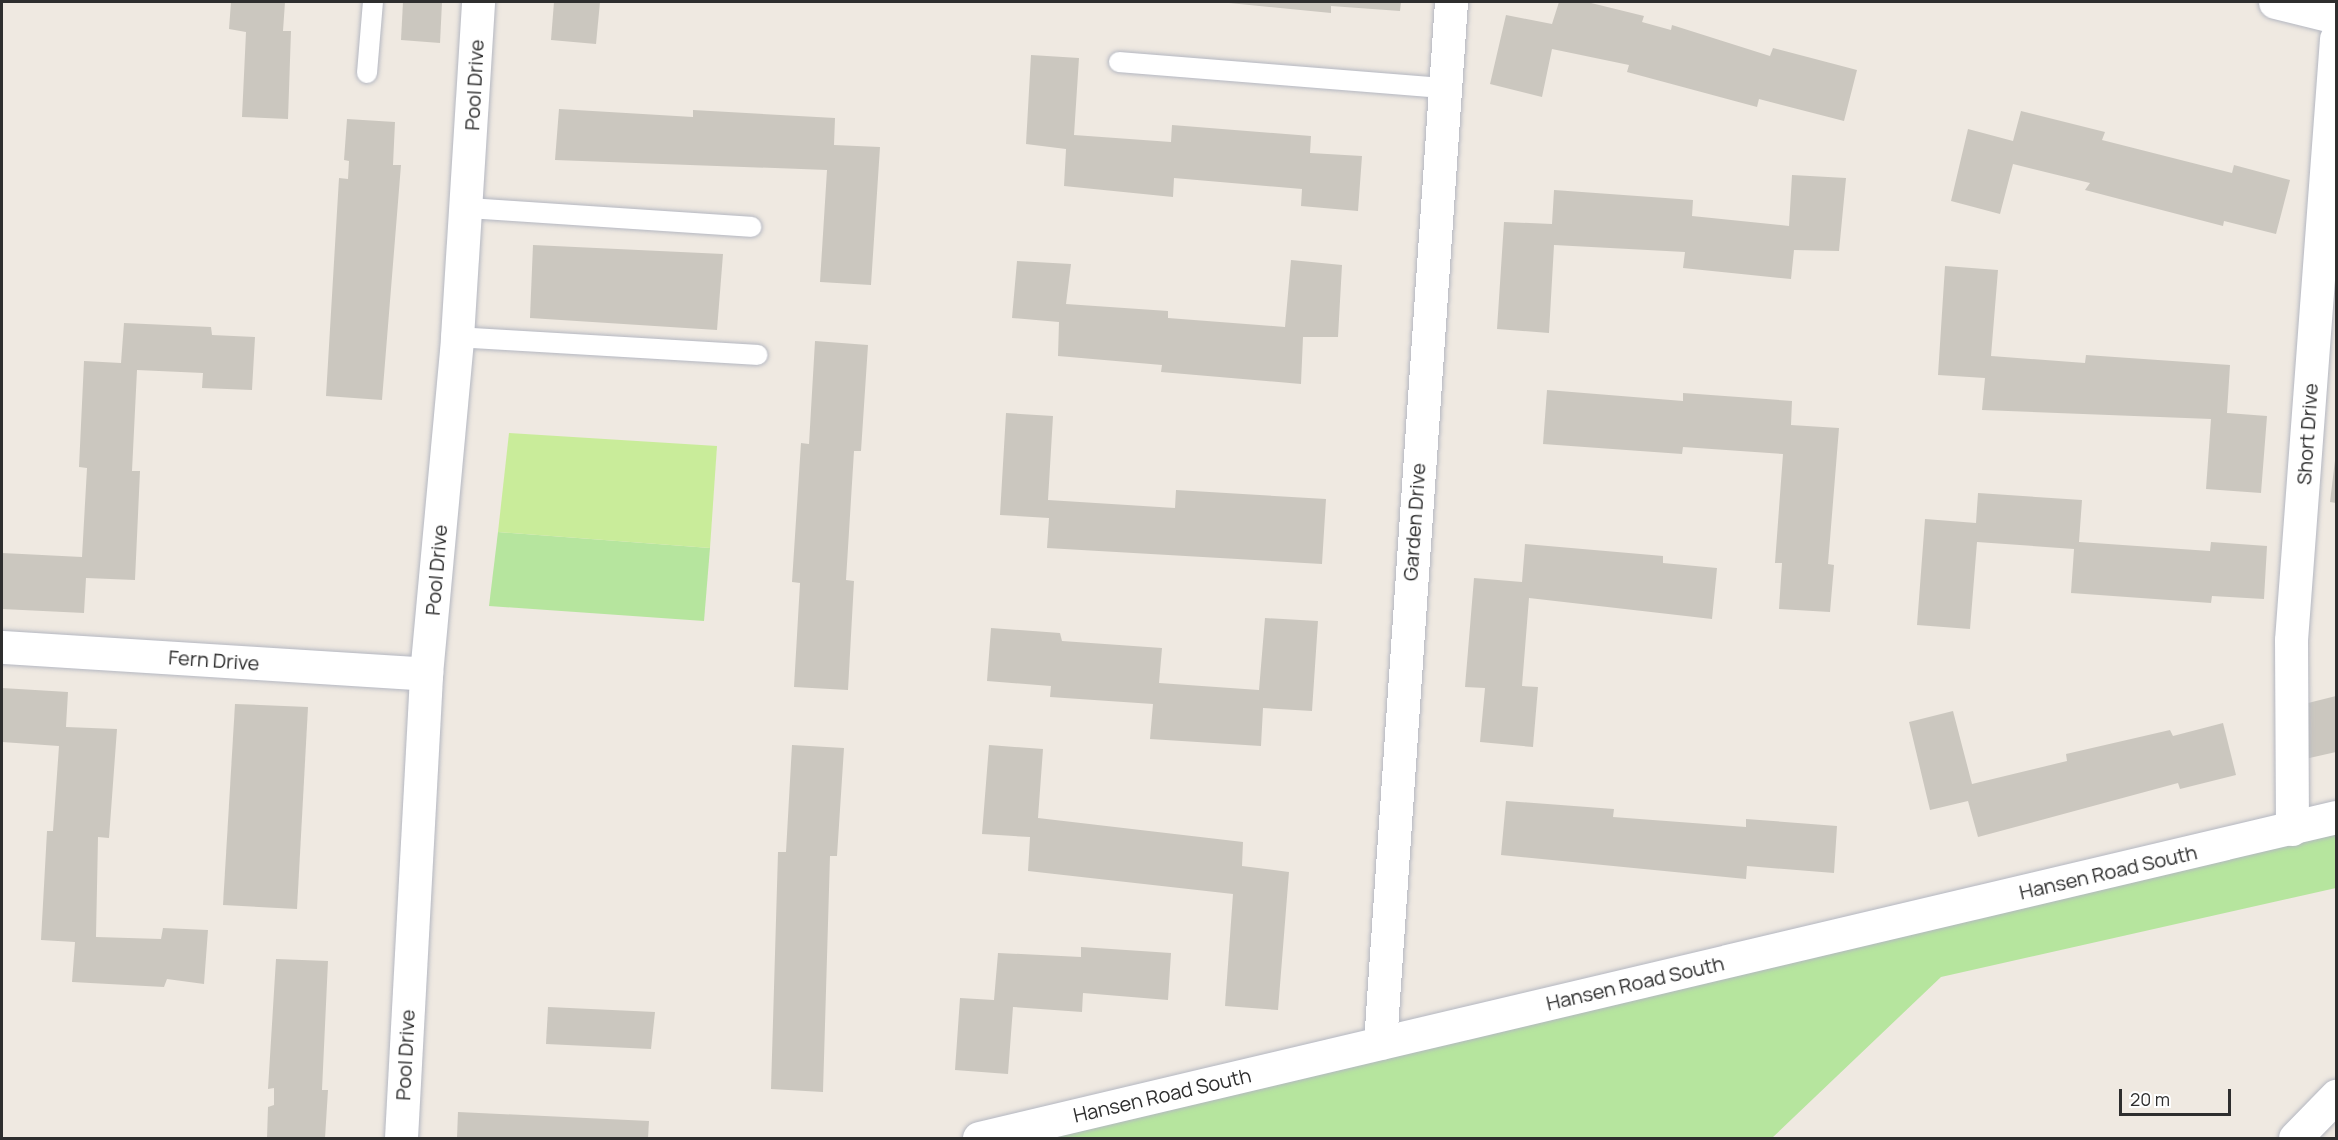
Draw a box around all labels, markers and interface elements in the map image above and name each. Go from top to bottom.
street label: Pool Drive [460,39,488,131]
street label: Short Drive [2291,382,2323,486]
street label: Garden Drive [1398,462,1430,582]
street label: Pool Drive [420,524,452,616]
street label: Fern Drive [168,645,260,675]
street label: Hansen Road South [2017,840,2199,904]
street label: Hansen Road South [1544,951,1726,1015]
street label: Pool Drive [391,1009,419,1101]
street label: Hansen Road South [1071,1063,1253,1127]
scale bar [2122,1077,2234,1115]
text: 20 m [2130,1087,2170,1111]

